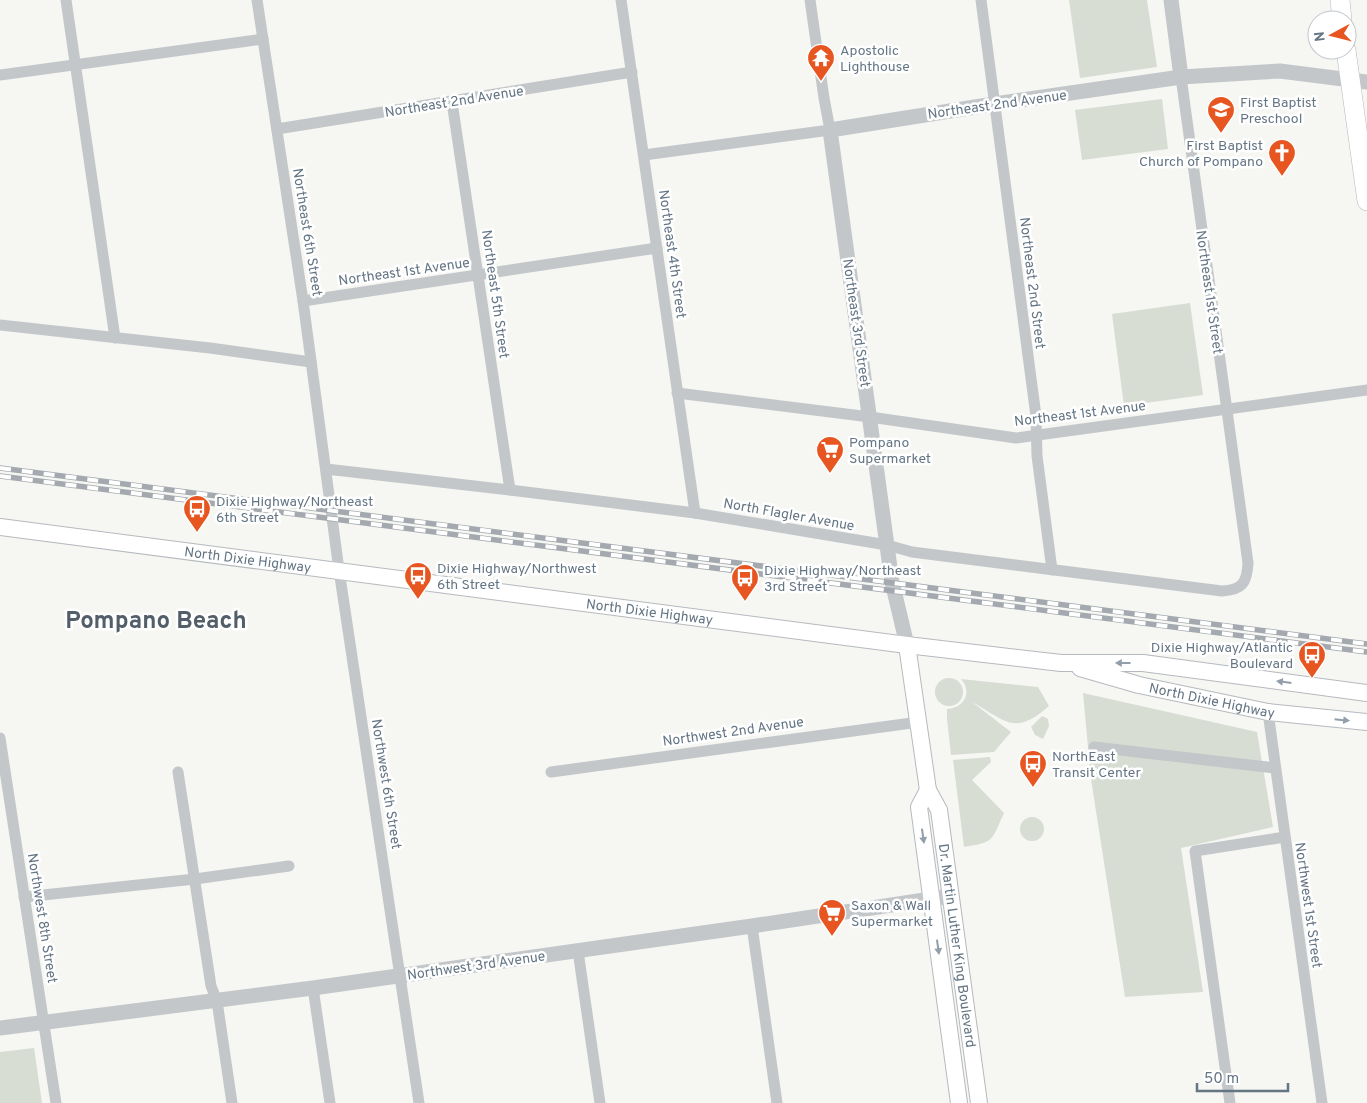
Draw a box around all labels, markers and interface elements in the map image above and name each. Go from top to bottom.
north arrow [1307,10,1357,60]
text: N [1312,30,1330,42]
temple icon: Apostolic Lighthouse [806,43,836,82]
place label: Apostolic Lighthouse [840,43,910,76]
street label: Northeast 2nd Avenue [384,83,525,122]
street label: Northeast 2nd Avenue [927,87,1068,124]
school or university icon: First Baptist Preschool [1206,95,1236,134]
place label: First Baptist Preschool [1240,95,1317,128]
place label: First Baptist Church of Pompano [1139,138,1263,171]
church icon: First Baptist Church of Pompano [1267,138,1297,177]
street label: Northeast 6th Street [288,167,325,297]
street label: Northeast 4th Street [654,189,689,320]
street label: Northeast 2nd Street [1015,216,1048,350]
street label: Northeast 5th Street [477,229,512,360]
street label: Northeast 1st Street [1191,229,1226,355]
street label: Northeast 1st Avenue [337,255,471,290]
street label: Northeast 3rd Street [838,258,873,389]
street label: Northeast 1st Avenue [1013,398,1147,431]
supermarket icon: Pompano Supermarket [815,435,845,474]
place label: Pompano Supermarket [849,435,931,468]
bus stop icon: Dixie Highway/Northeast 6th Street [182,494,212,533]
place label: Dixie Highway/Northeast 6th Street [216,494,373,527]
street label: North Flagler Avenue [722,496,856,535]
street label: North Dixie Highway [183,544,312,577]
bus stop icon: Dixie Highway/Northwest 6th Street [403,561,433,600]
place label: Dixie Highway/Northwest 6th Street [437,561,596,594]
bus stop icon: Dixie Highway/Northeast 3rd Street [730,563,760,602]
place label: Dixie Highway/Northeast 3rd Street [764,563,921,596]
street label: North Dixie Highway [585,596,714,630]
district label: Pompano Beach [65,607,247,637]
place label: Dixie Highway/Atlantic Boulevard [1151,640,1293,673]
bus stop icon: Dixie Highway/Atlantic Boulevard [1297,640,1327,679]
one-way arrow [1114,659,1130,667]
one-way arrow [1276,678,1292,686]
street label: North Dixie Highway [1147,680,1275,723]
street label: Northwest 2nd Avenue [662,714,805,751]
one-way arrow [1335,716,1351,724]
street label: Northwest 6th Street [367,718,404,850]
bus stop icon: NorthEast Transit Center [1018,749,1048,788]
place label: NorthEast Transit Center [1052,749,1142,782]
one-way arrow [919,828,927,844]
street label: Northwest 1st Street [1290,841,1325,969]
street label: Dr. Martin Luther King Boulevard [934,843,978,1049]
street label: Northwest 8th Street [23,852,60,984]
supermarket icon: Saxon & Wall Supermarket [817,898,847,937]
place label: Saxon & Wall Supermarket [851,898,933,931]
one-way arrow [935,940,943,956]
street label: Northwest 3rd Avenue [406,948,546,985]
scale bar [1197,1060,1288,1092]
text: 50 m [1204,1070,1239,1089]

